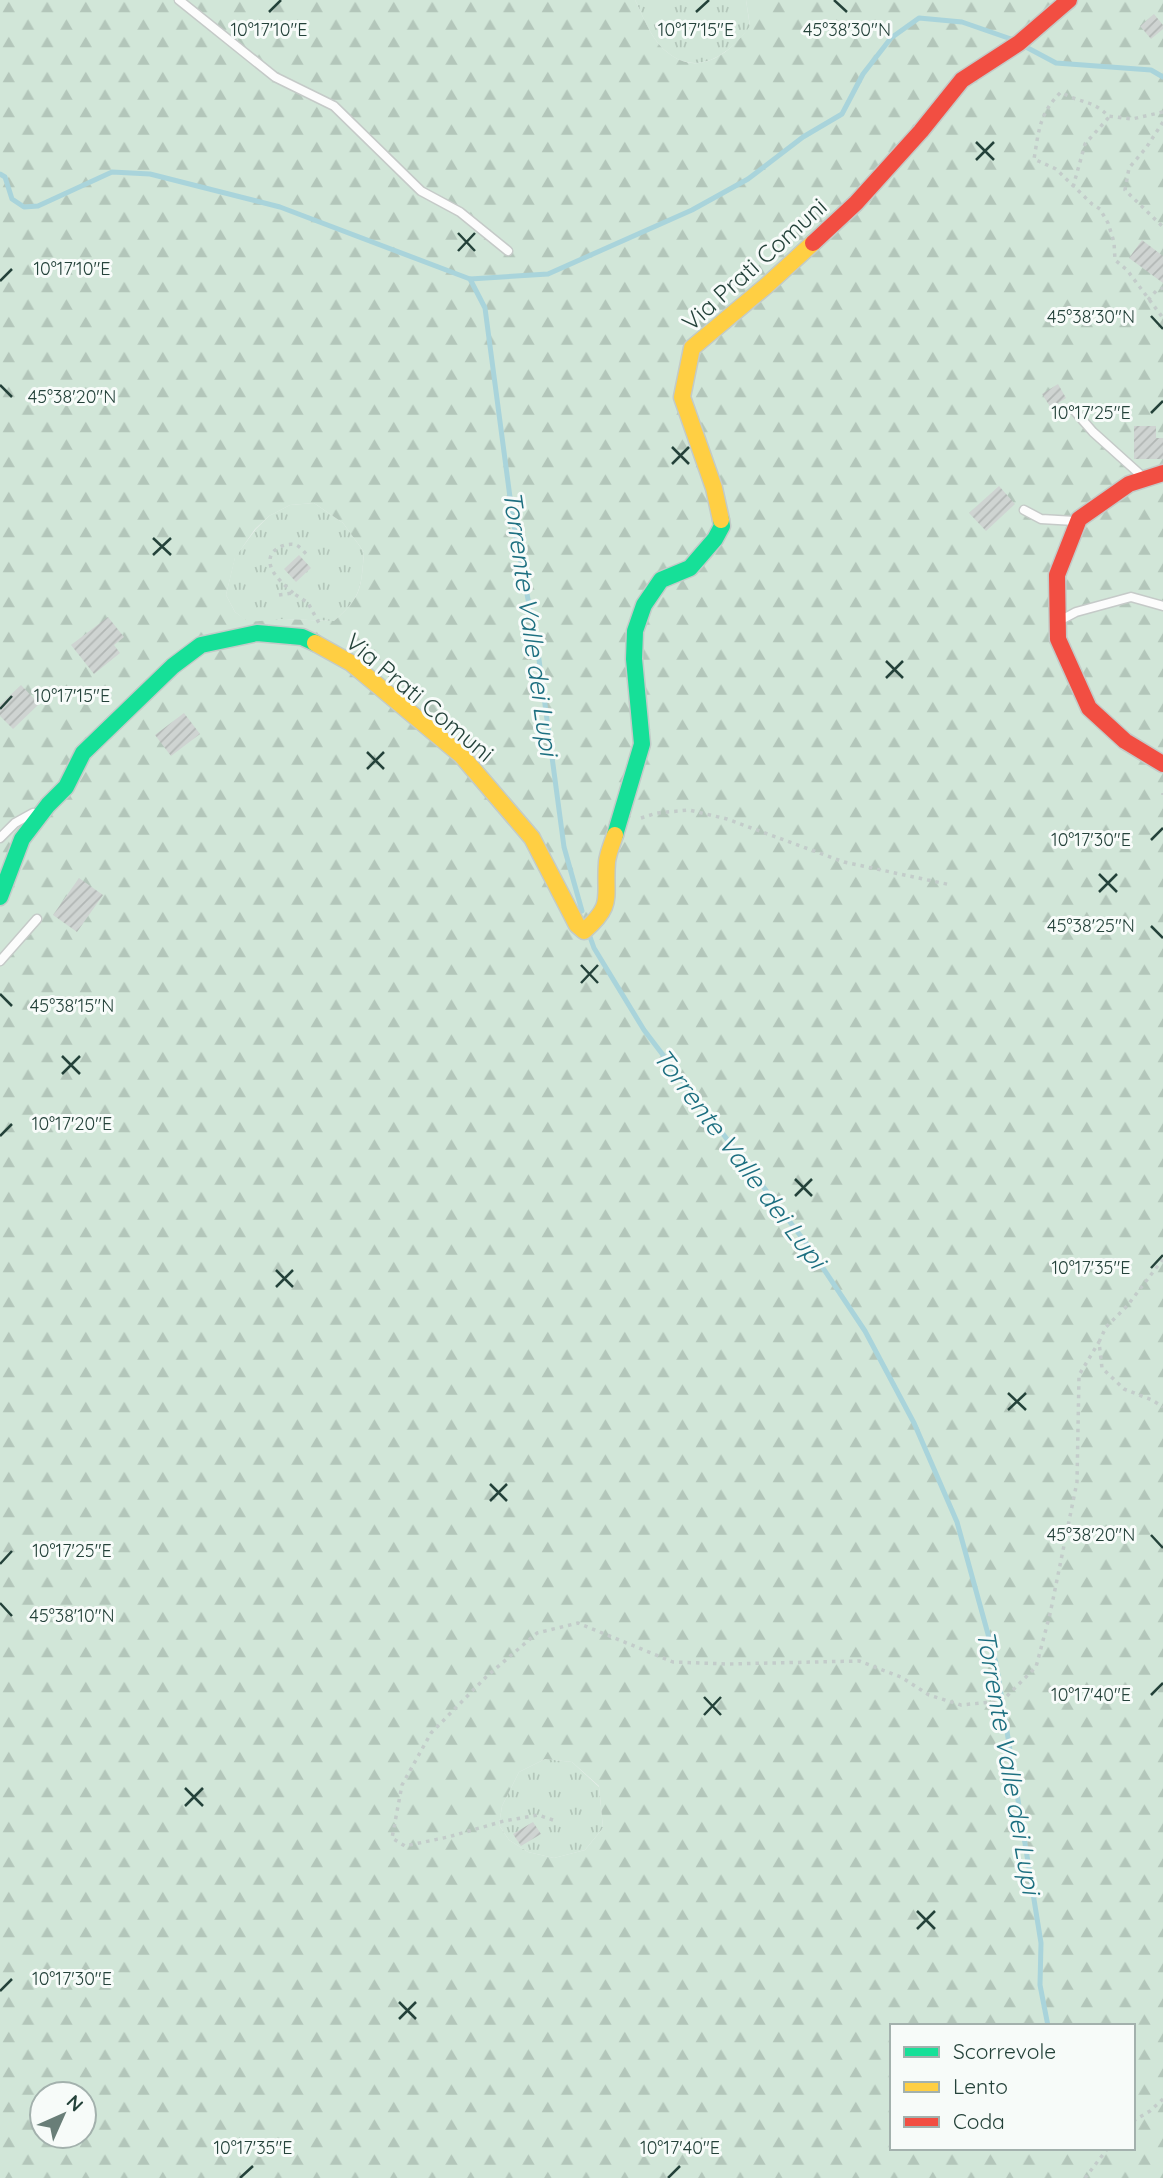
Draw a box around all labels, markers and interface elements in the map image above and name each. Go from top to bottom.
text: 10°17'10"E [230,18,308,41]
text: 10°17'15"E [658,18,734,41]
text: 45°38'30"N [803,18,891,41]
street label: Via Prati Comuni [675,191,833,337]
text: 10°17'10"E [33,257,111,280]
text: 45°38'30"N [1047,305,1135,328]
text: 45°38'20"N [28,385,116,408]
text: 10°17'25"E [1051,401,1131,424]
water label: Torrente Valle dei Lupi [496,488,566,761]
street label: Via Prati Comuni [340,626,500,768]
text: 10°17'15"E [34,684,110,707]
text: 10°17'30"E [1051,828,1131,851]
text: 45°38'25"N [1047,914,1135,937]
text: 45°38'15"N [30,994,114,1017]
water label: Torrente Valle dei Lupi [646,1041,836,1277]
text: 10°17'20"E [32,1112,112,1135]
text: 10°17'35"E [1051,1256,1131,1279]
text: 45°38'20"N [1047,1523,1135,1546]
text: 10°17'25"E [32,1539,112,1562]
text: 45°38'10"N [29,1604,115,1627]
water label: Torrente Valle dei Lupi [970,1628,1049,1900]
text: 10°17'40"E [1051,1683,1131,1706]
text: 10°17'30"E [32,1967,112,1990]
legend [890,2024,1135,2150]
text: Scorrevole [953,2038,1056,2064]
text: Lento [953,2073,1008,2099]
north arrow [28,2080,98,2150]
text: N [62,2090,88,2116]
text: Coda [953,2108,1005,2134]
text: 10°17'35"E [213,2136,293,2159]
text: 10°17'40"E [640,2136,720,2159]

